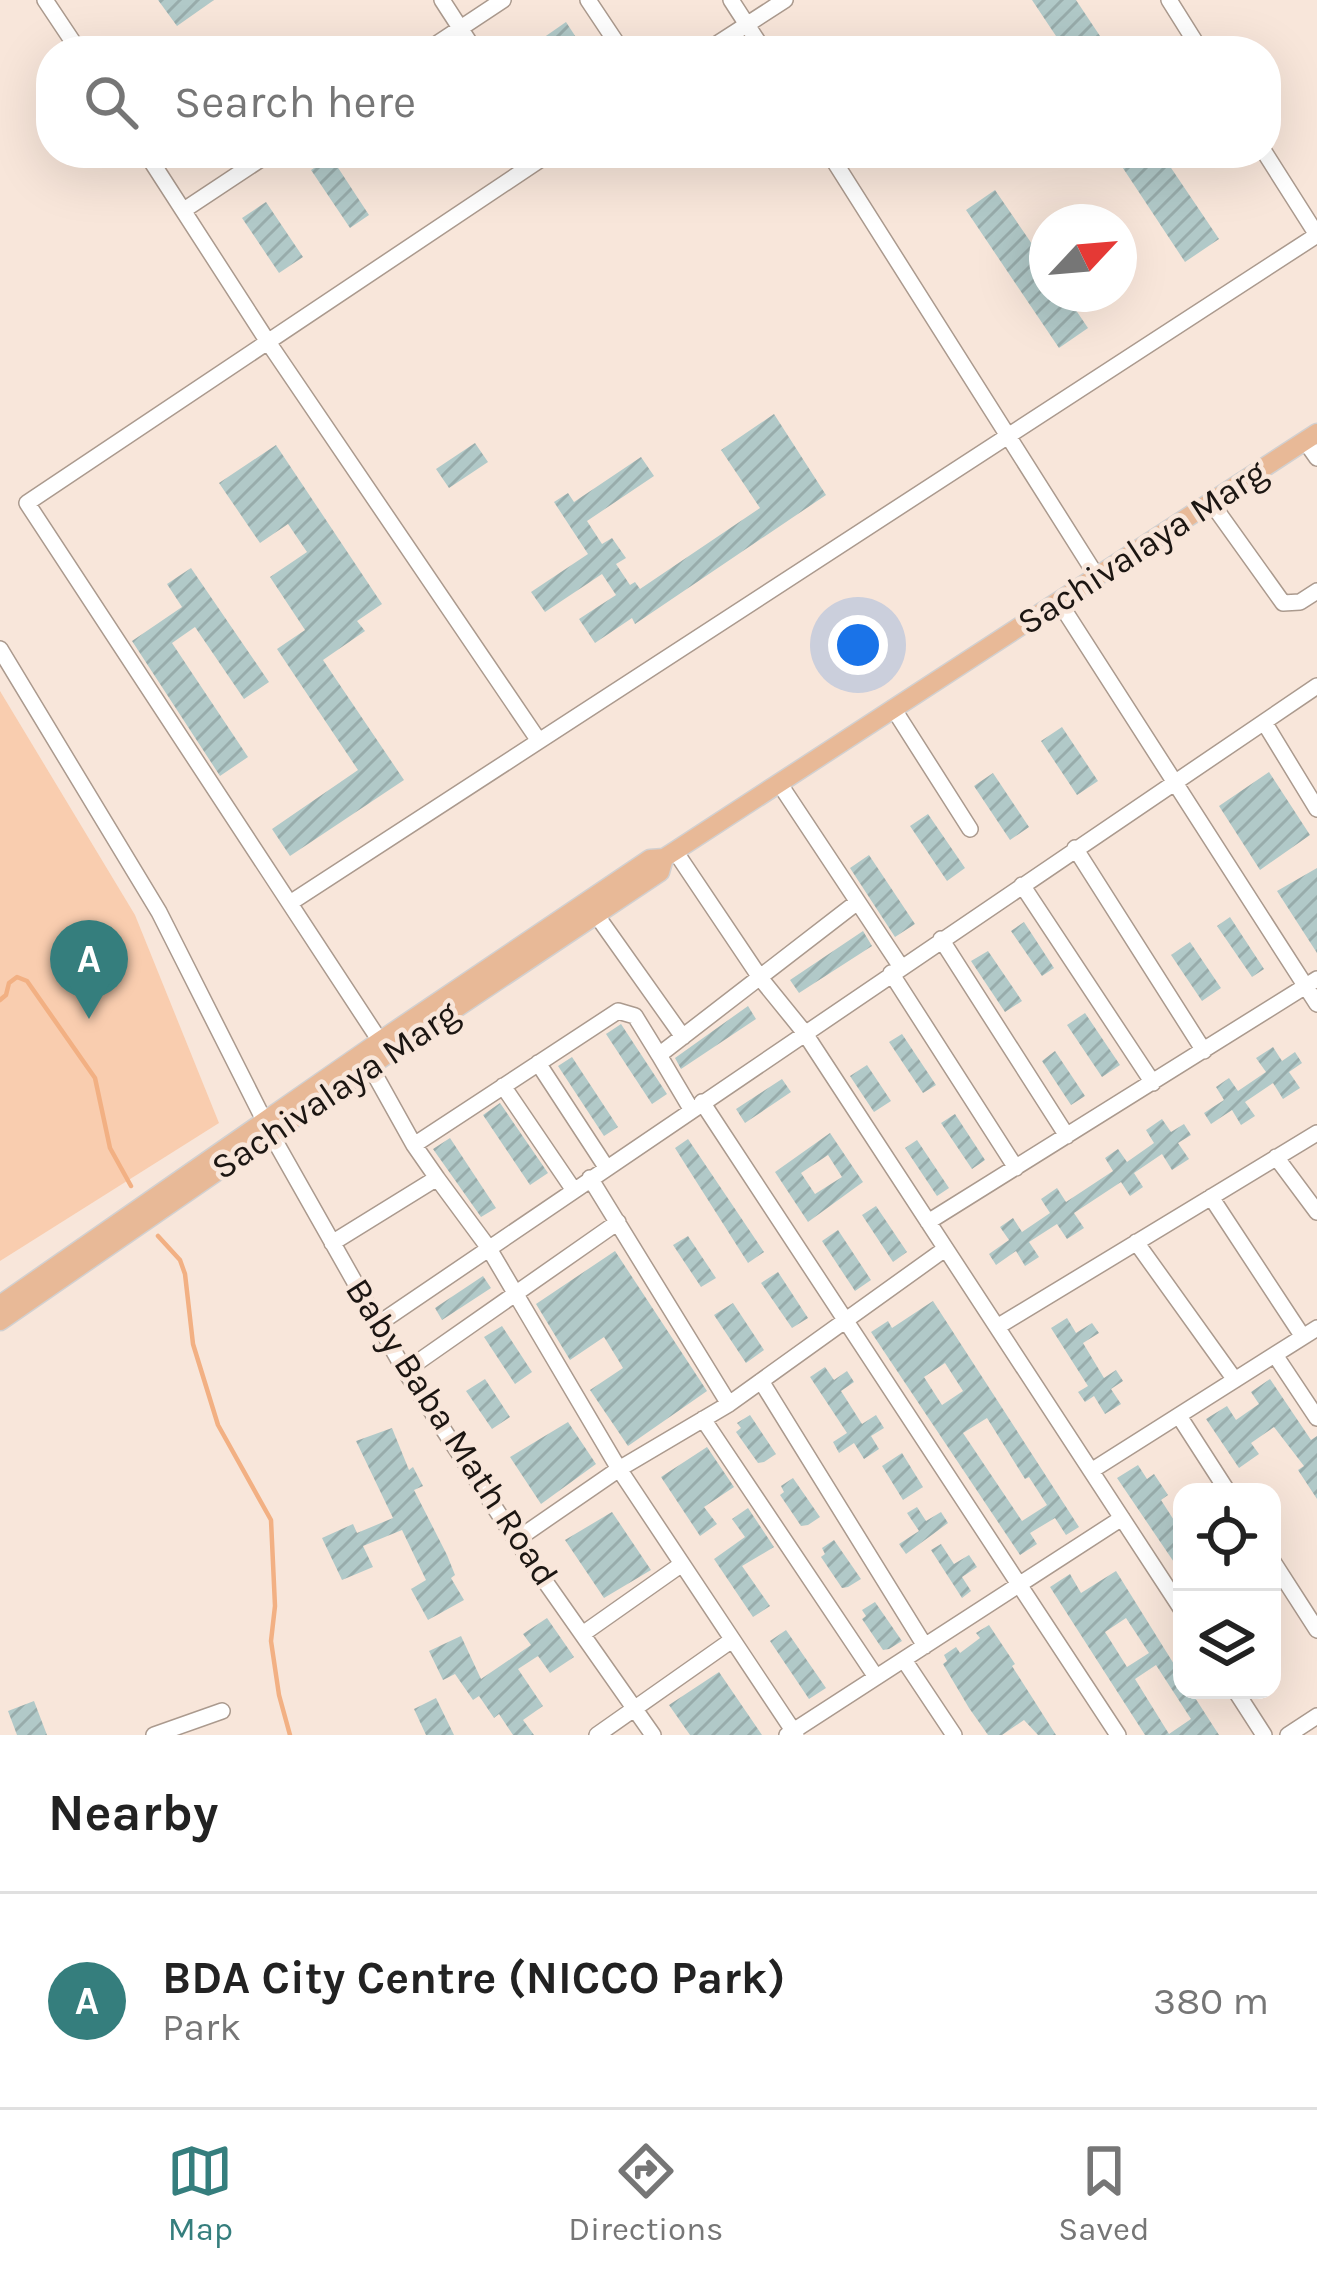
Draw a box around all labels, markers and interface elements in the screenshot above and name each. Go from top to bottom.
search box [36,36,1281,168]
icon: search [78,69,144,135]
text: Search here [174,76,416,128]
north arrow [1029,204,1137,312]
street label: Sachivalaya Marg [1010,451,1274,643]
your location [828,615,888,675]
pin: A [50,920,128,1019]
street label: Sachivalaya Marg [204,992,466,1188]
street label: Baby Baba Math Road [337,1271,567,1593]
map controls [1173,1483,1281,1699]
button: locate [1173,1483,1281,1591]
button: layers [1173,1591,1281,1699]
text: Nearby [48,1783,218,1843]
text: BDA City Centre (NICCO Park) [162,1952,785,2004]
text: A [75,1978,99,2024]
text: 380 m [1153,1978,1269,2024]
text: Park [162,2004,241,2050]
tab: Map [167,2138,233,2248]
tab: Directions [568,2138,723,2248]
tab: Saved [1058,2138,1150,2248]

